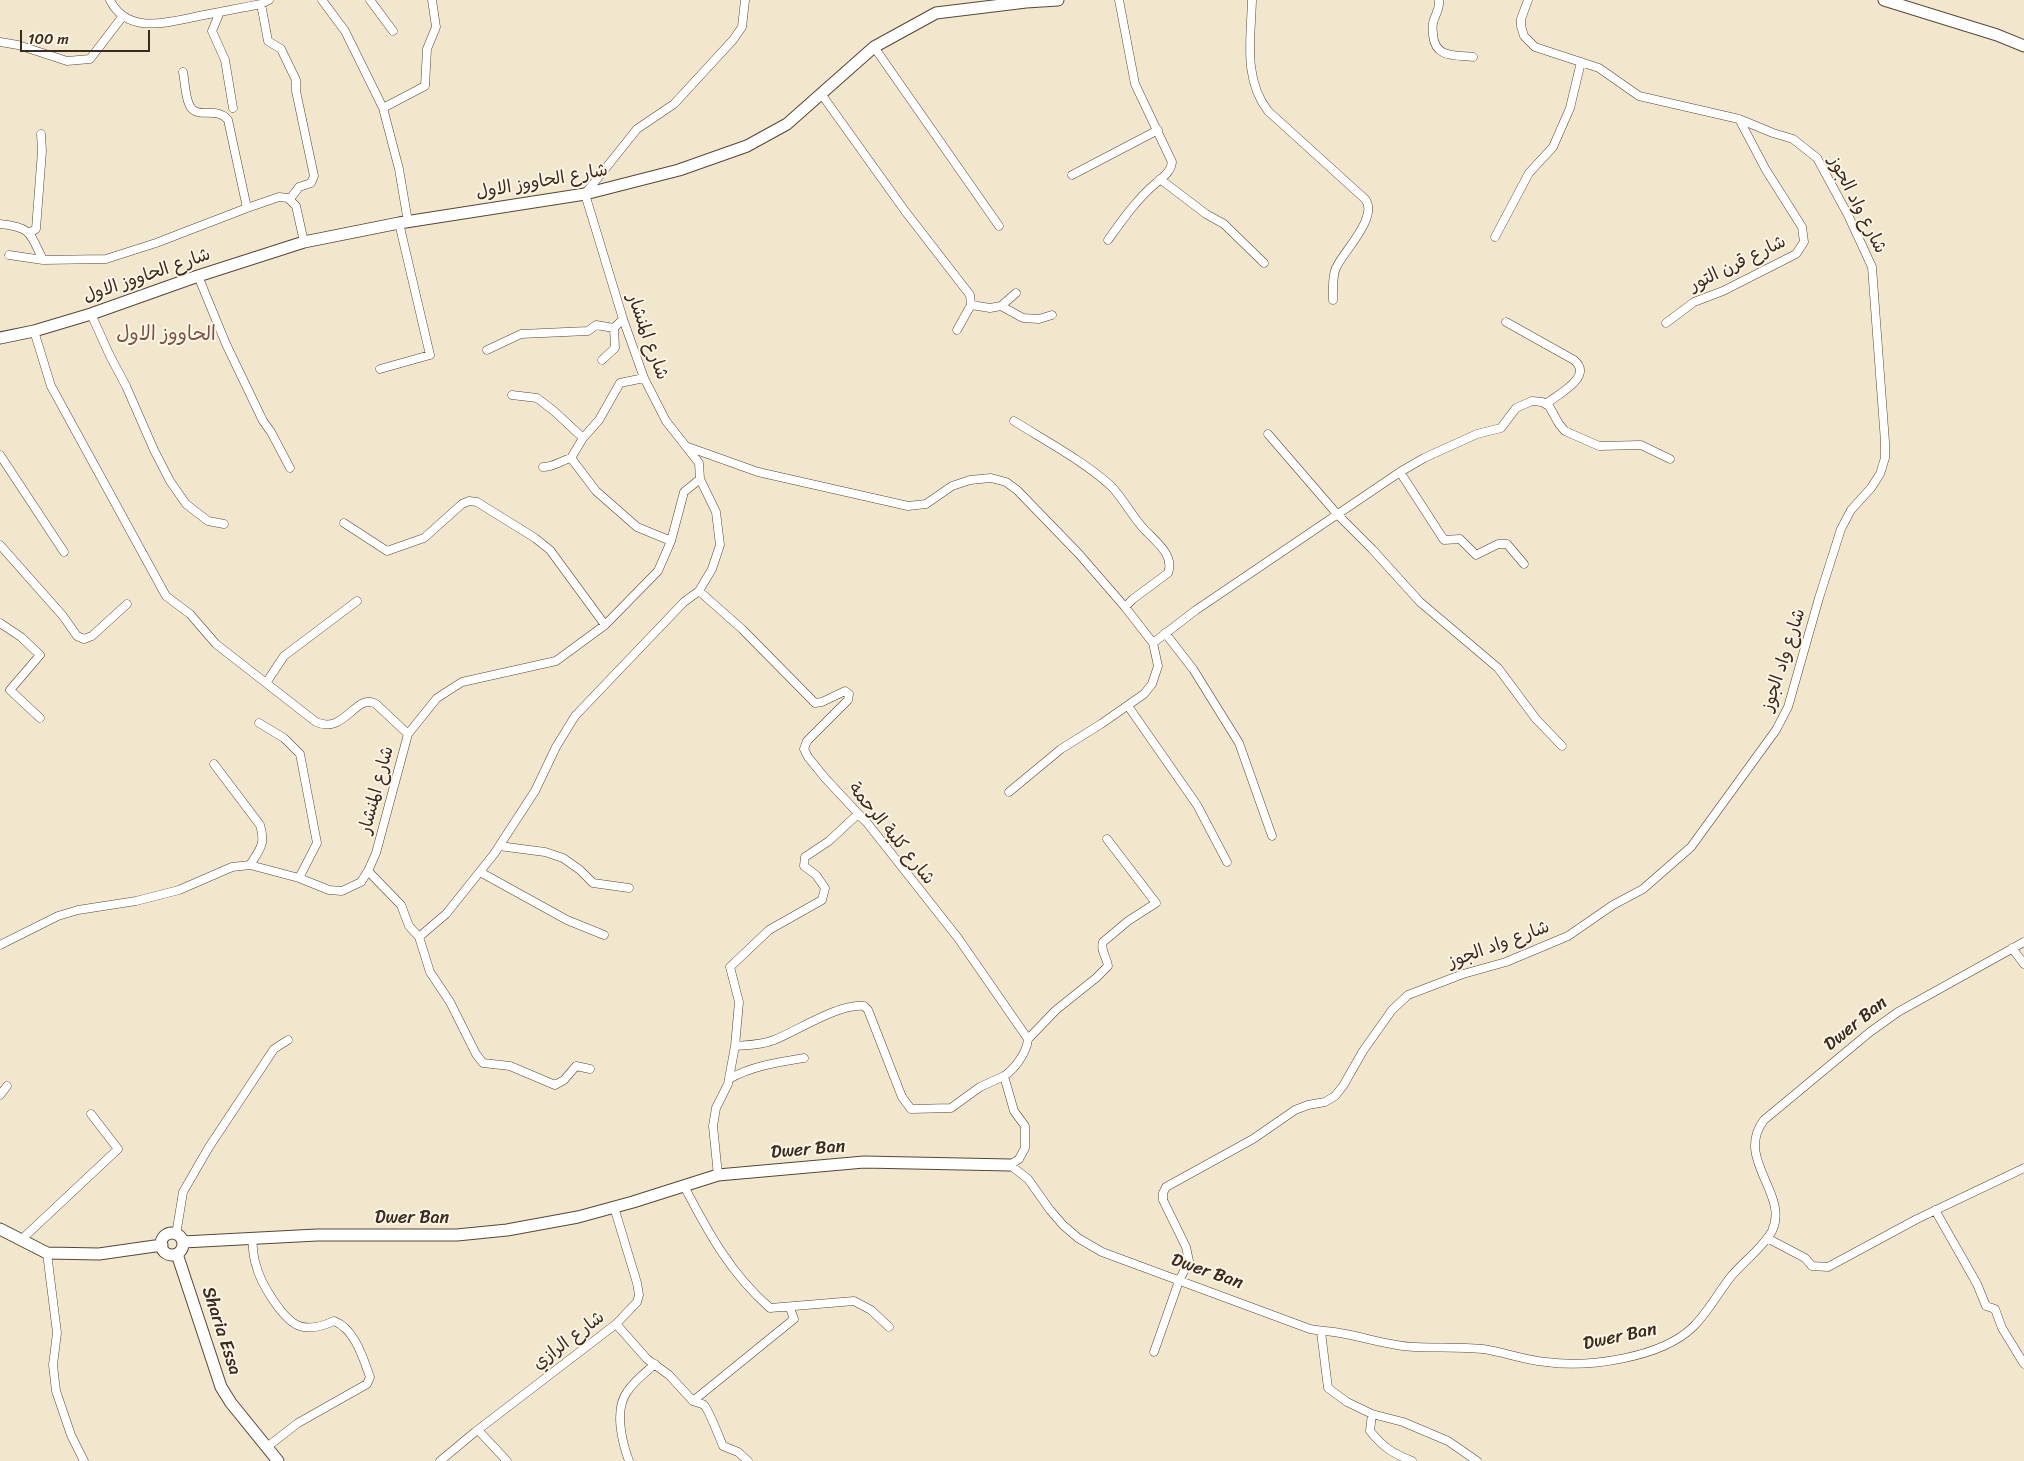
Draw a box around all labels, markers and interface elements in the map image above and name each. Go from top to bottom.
scale bar [22,20,152,52]
text: 100 m [28,26,69,52]
street label: شارع واد الجوز [1823,153,1891,257]
street label: شارع الحاووز الاول [474,160,610,204]
street label: شارع قرن التور [1686,231,1790,297]
street label: شارع الحاووز الاول [80,244,214,308]
street label: شارع المنشار [621,291,673,383]
district label: الحاووز الاول [116,323,216,347]
street label: شارع واد الجوز [1757,606,1811,714]
street label: شارع المنشار [355,744,399,836]
street label: شارع كلية الرحمة [843,778,939,890]
street label: شارع واد الجوز [1445,917,1553,973]
street label: Dwer Ban [1820,992,1892,1056]
street label: Dwer Ban [770,1136,846,1164]
street label: Dwer Ban [375,1207,449,1229]
street label: Dwer Ban [1168,1250,1246,1294]
street label: Sharia Essa [197,1284,245,1378]
street label: شارع الرازي [529,1307,609,1375]
street label: Dwer Ban [1581,1319,1659,1355]

